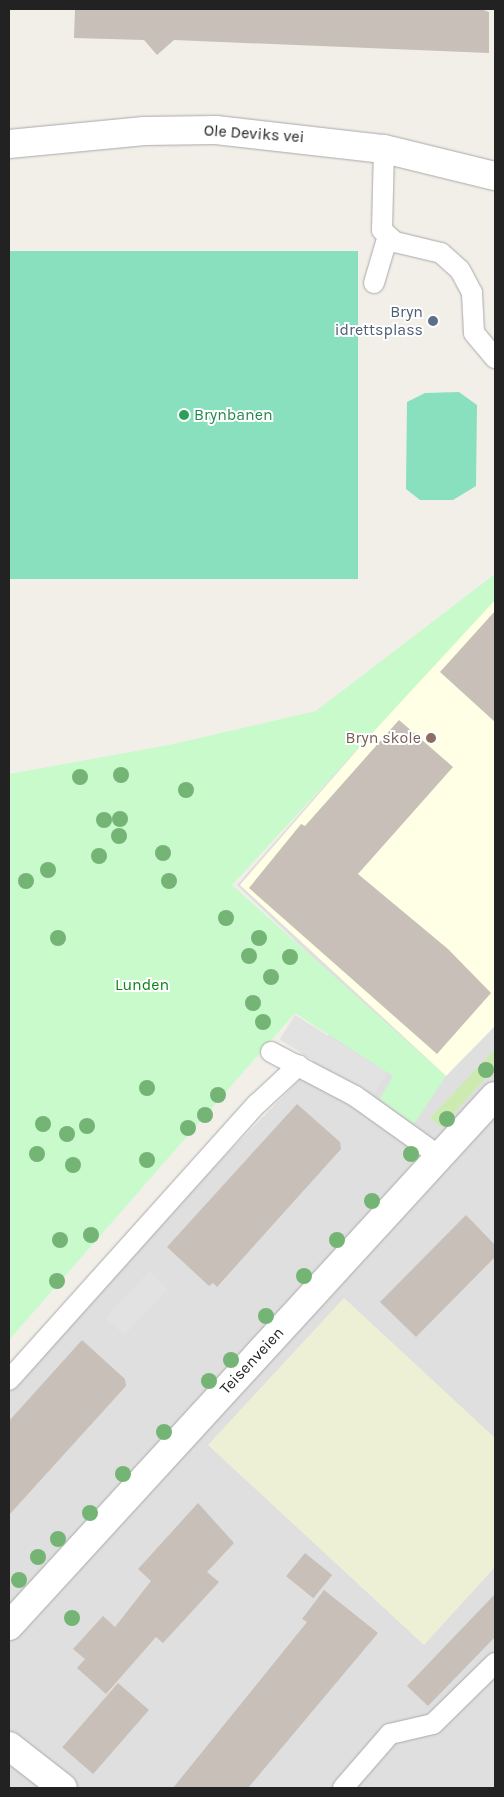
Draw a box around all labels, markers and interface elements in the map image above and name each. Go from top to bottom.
street label: Ole Deviks vei [203,121,305,147]
place label: Bryn idrettsplass [335,302,423,340]
marker: Bryn idrettsplass [427,315,439,327]
place label: Brynbanen [194,405,273,425]
marker: Brynbanen [178,409,190,421]
place label: Bryn skole [346,728,421,748]
marker: Bryn skole [425,732,437,744]
park label: Lunden [115,975,169,995]
street label: Teisenveien [216,1323,288,1399]

